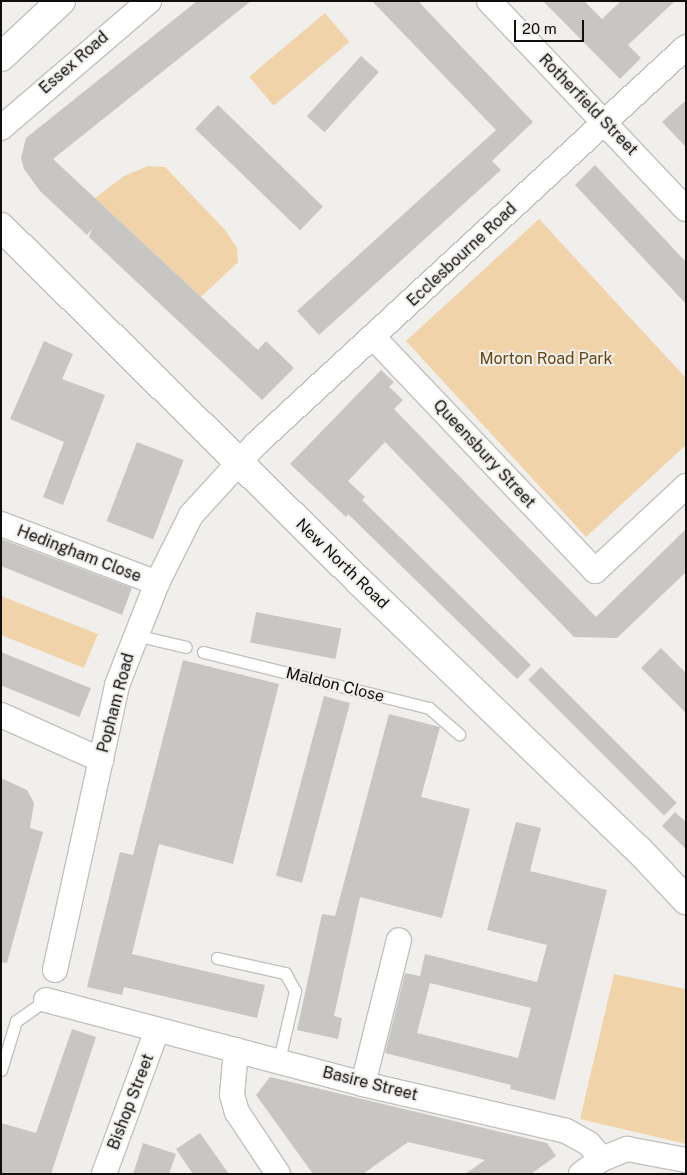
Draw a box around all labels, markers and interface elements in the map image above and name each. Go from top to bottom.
scale bar [517,10,587,42]
text: 20 m [522,20,557,37]
street label: Essex Road [36,28,112,98]
street label: Rotherfield Street [535,50,641,160]
street label: Ecclesbourne Road [403,199,521,311]
park label: Morton Road Park [479,349,613,369]
street label: Queensbury Street [429,396,539,512]
street label: New North Road [292,515,392,613]
street label: Hedingham Close [14,521,144,587]
street label: Popham Road [93,651,139,755]
street label: Maldon Close [284,663,386,707]
street label: Bishop Street [104,1051,158,1153]
street label: Basire Street [320,1063,420,1105]

